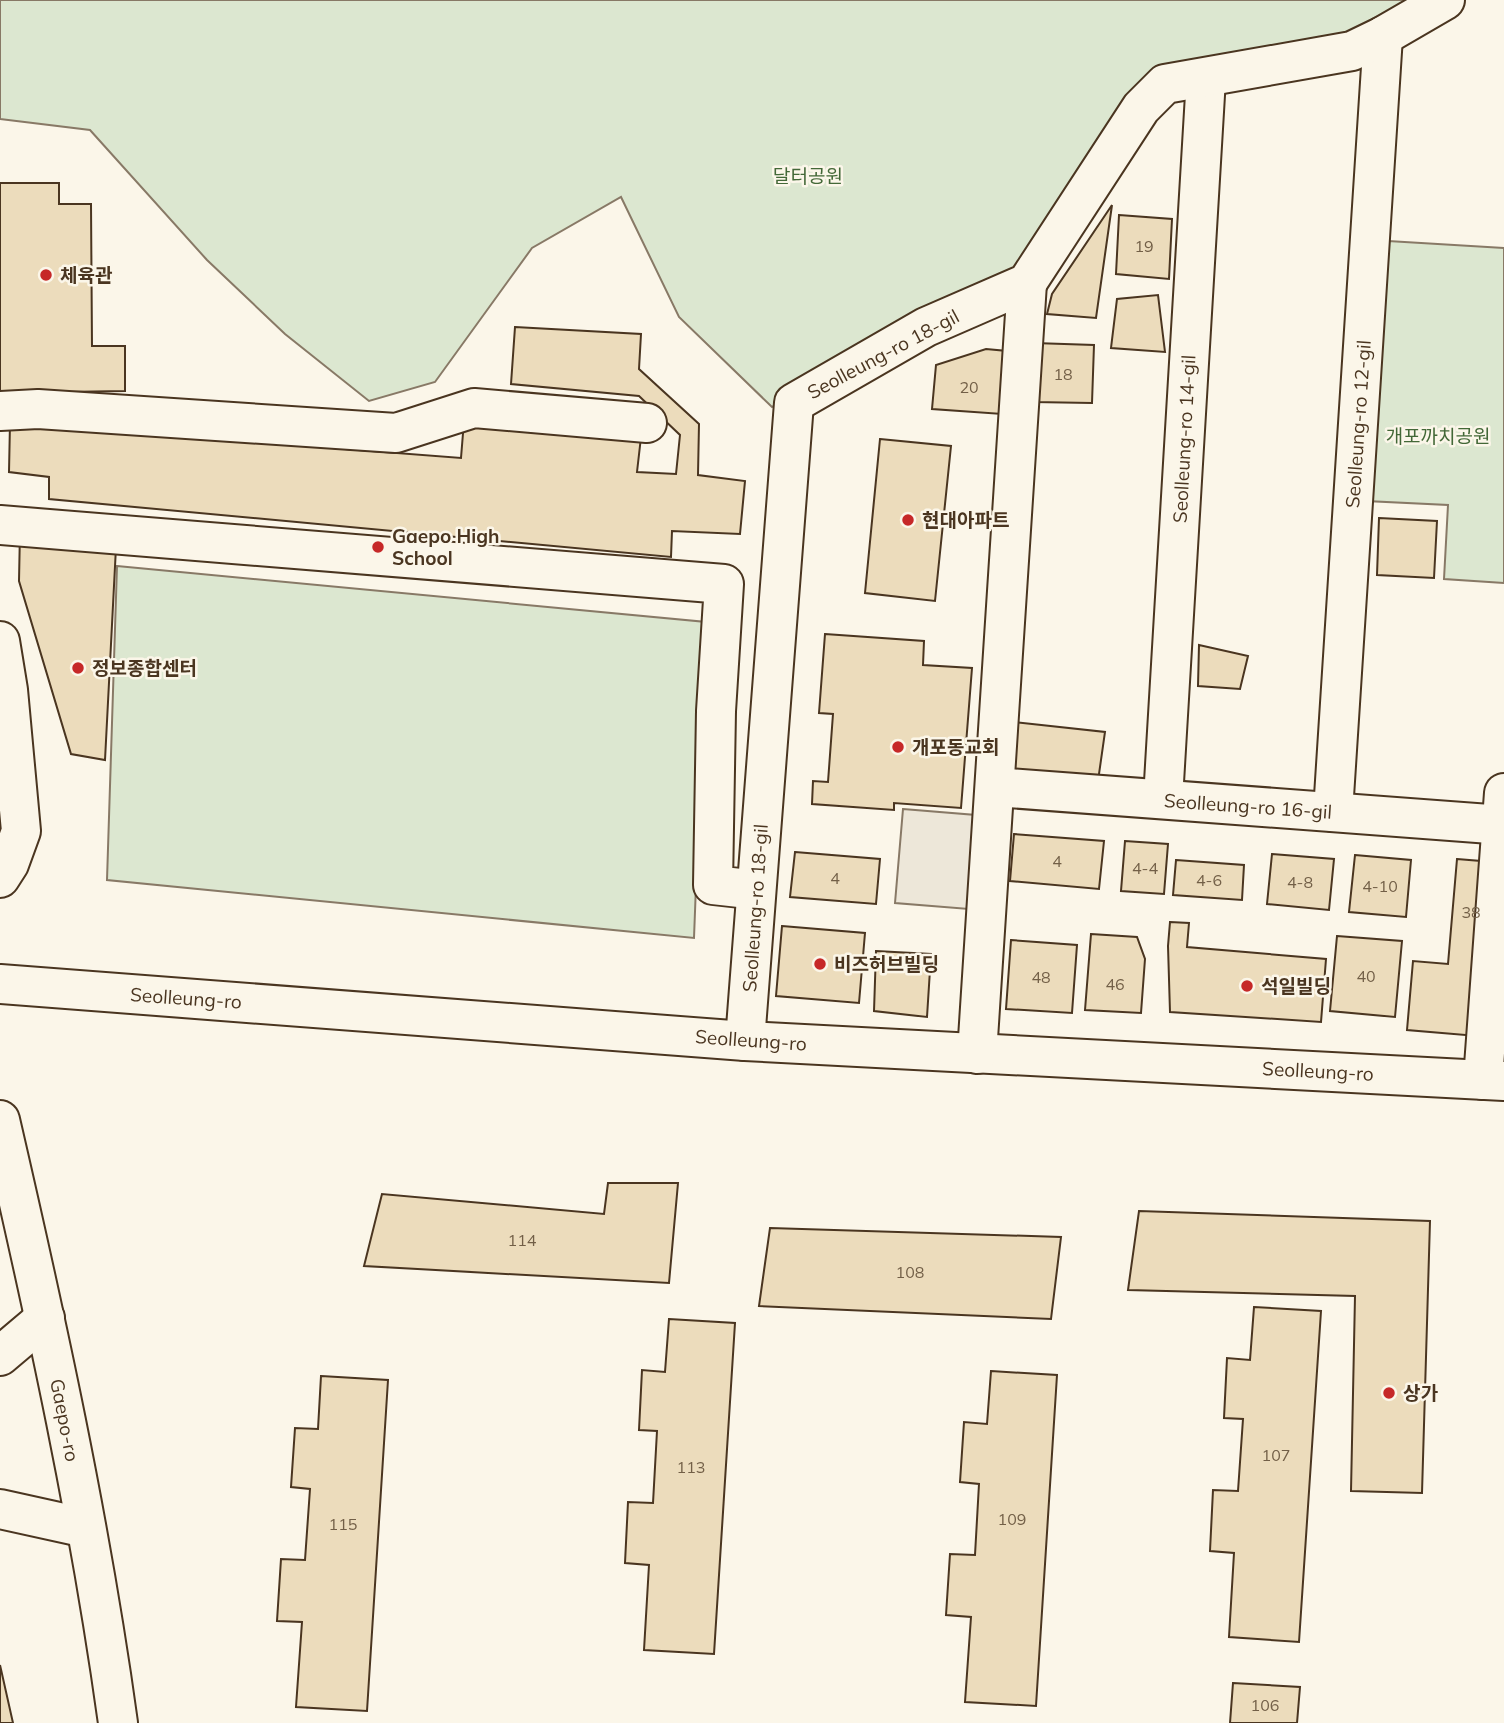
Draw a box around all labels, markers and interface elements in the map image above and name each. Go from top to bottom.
park label: 달터공원 [773,164,843,188]
house number: 19 [1134,236,1154,256]
place label: 체육관 [60,263,113,287]
marker: 체육관 [38,267,54,283]
street label: Seolleung-ro 18-gil [803,304,963,404]
street label: Seolleung-ro 12-gil [1340,339,1376,509]
street label: Seolleung-ro 14-gil [1168,354,1200,524]
house number: 18 [1053,364,1073,384]
house number: 20 [959,377,979,397]
park label: 개포까치공원 [1386,424,1490,448]
place label: 현대아파트 [922,508,1009,532]
marker: 현대아파트 [900,512,916,528]
place label: Gaepo High School [392,524,499,570]
marker: Gaepo High School [370,539,386,555]
place label: 정보종합센터 [92,656,197,680]
marker: 정보종합센터 [70,660,86,676]
place label: 개포동교회 [912,735,999,759]
marker: 개포동교회 [890,739,906,755]
street label: Seolleung-ro 16-gil [1163,788,1333,824]
street label: Seolleung-ro 18-gil [737,823,773,993]
house number: 4 [1052,851,1062,871]
house number: 4-4 [1132,858,1158,878]
house number: 4 [830,868,840,888]
house number: 4-6 [1196,870,1222,890]
house number: 4-8 [1287,872,1313,892]
house number: 4-10 [1362,876,1398,896]
house number: 38 [1461,902,1481,922]
place label: 비즈허브빌딩 [834,952,939,976]
marker: 비즈허브빌딩 [812,956,828,972]
house number: 40 [1356,966,1376,986]
house number: 48 [1031,967,1051,987]
house number: 46 [1105,974,1125,994]
place label: 석일빌딩 [1261,974,1331,998]
marker: 석일빌딩 [1239,978,1255,994]
street label: Seolleung-ro [129,982,243,1014]
street label: Seolleung-ro [694,1024,808,1056]
street label: Seolleung-ro [1262,1056,1374,1086]
house number: 114 [508,1230,537,1250]
house number: 108 [896,1262,924,1282]
street label: Gaepo-ro [45,1377,85,1463]
place label: 상가 [1403,1381,1438,1405]
marker: 상가 [1381,1385,1397,1401]
house number: 107 [1262,1445,1290,1465]
house number: 113 [677,1457,705,1477]
house number: 109 [998,1509,1026,1529]
house number: 115 [329,1514,357,1534]
house number: 106 [1251,1695,1279,1715]

